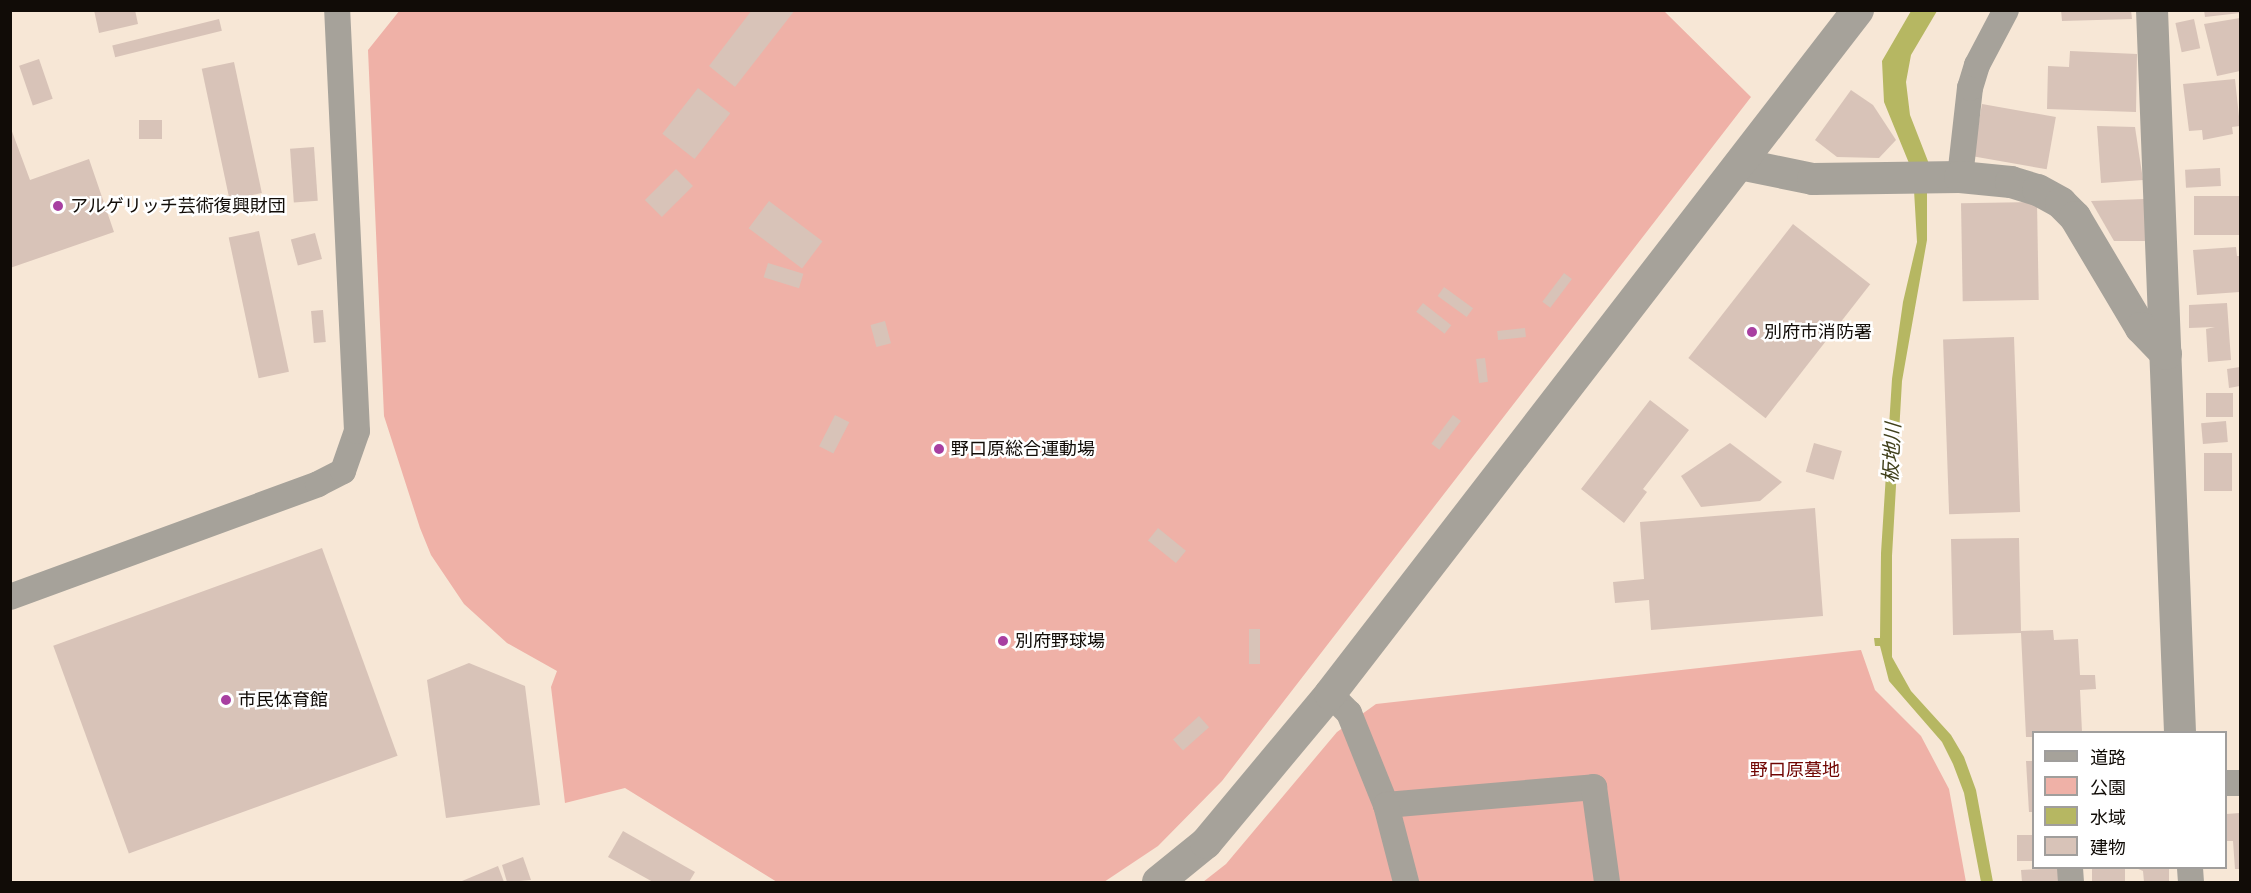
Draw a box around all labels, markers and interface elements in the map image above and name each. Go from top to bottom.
place label: アルゲリッチ芸術復興財団 [70,195,286,217]
marker: アルゲリッチ芸術復興財団 [51,199,65,213]
place label: 別府市消防署 [1764,321,1872,343]
marker: 別府市消防署 [1745,325,1759,339]
water label: 板地川 [1878,422,1906,484]
place label: 野口原総合運動場 [951,438,1095,460]
marker: 野口原総合運動場 [932,442,946,456]
place label: 別府野球場 [1015,630,1105,652]
marker: 別府野球場 [996,634,1010,648]
place label: 市民体育館 [238,689,328,711]
marker: 市民体育館 [219,693,233,707]
legend [2032,731,2227,869]
text: 道路 [2090,747,2126,768]
park label: 野口原墓地 [1750,759,1840,781]
text: 公園 [2090,777,2126,798]
text: 水域 [2090,807,2126,828]
text: 建物 [2090,837,2126,858]

